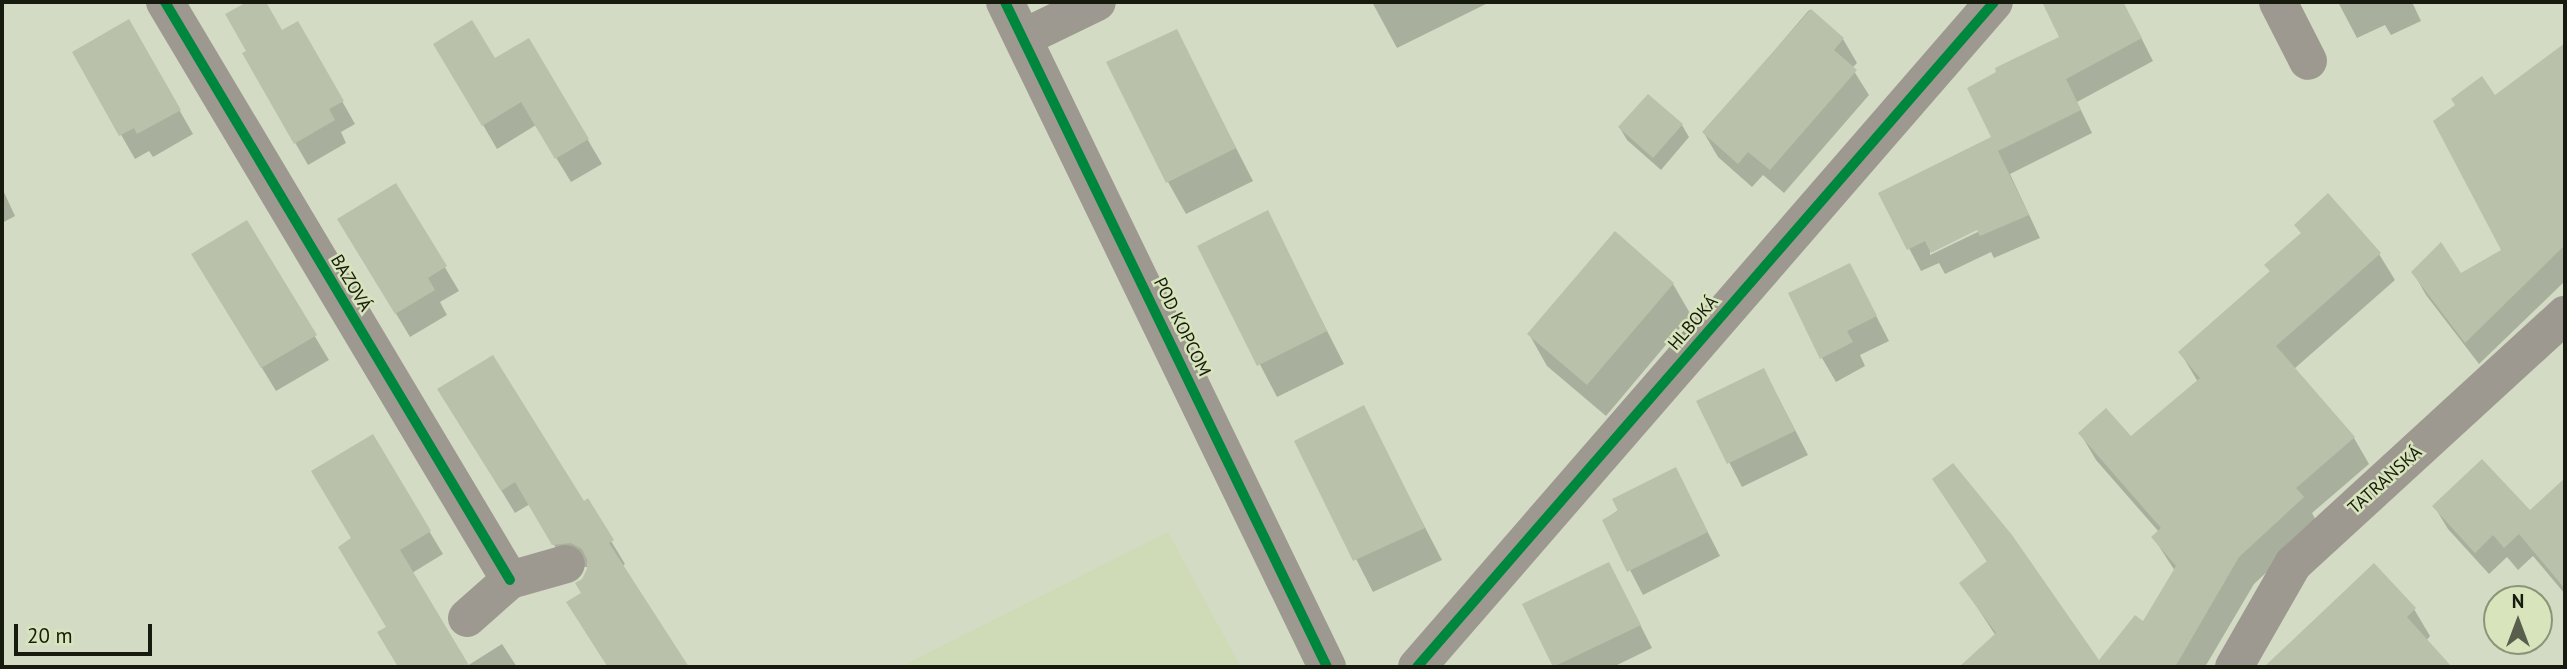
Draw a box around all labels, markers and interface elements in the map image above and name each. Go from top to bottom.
street label: BAZOVÁ [326,251,376,315]
street label: POD KOPCOM [1149,274,1215,380]
street label: HLBOKÁ [1663,291,1723,355]
street label: TATRANSKÁ [2344,441,2426,519]
north arrow [2483,585,2553,655]
text: N [2512,589,2524,613]
scale bar [18,610,156,654]
text: 20 m [27,622,73,649]

